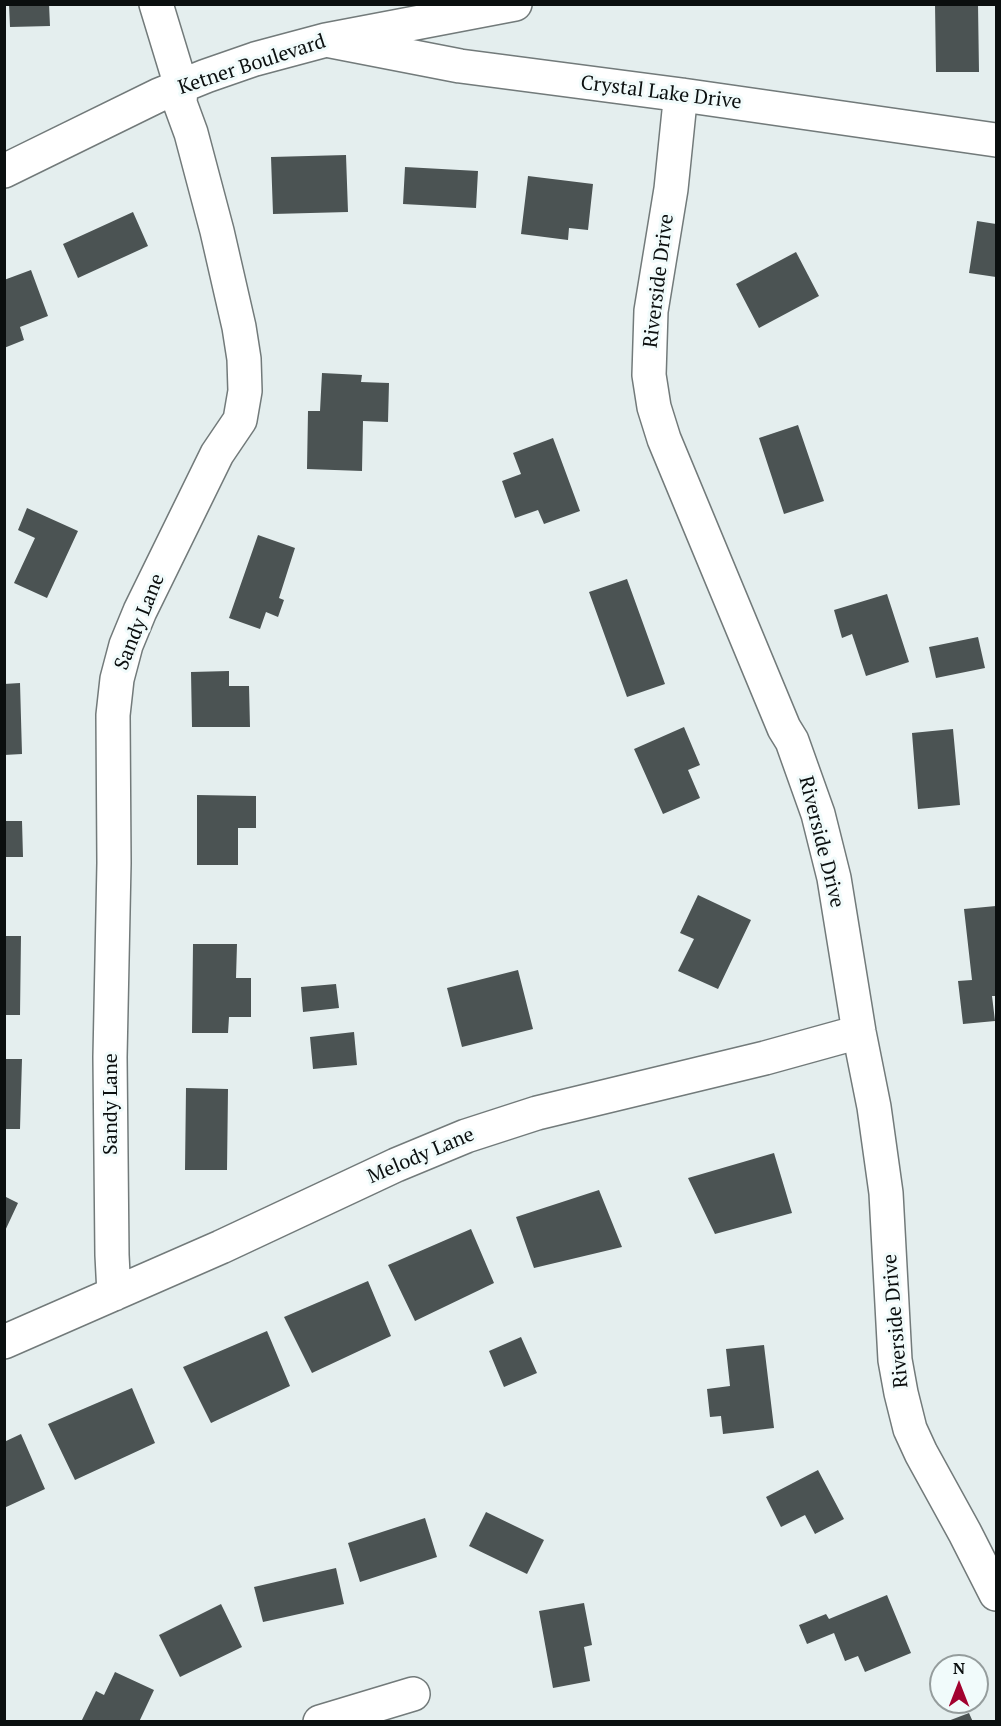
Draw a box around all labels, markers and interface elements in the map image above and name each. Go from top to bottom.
street label: Ketner Boulevard [175,30,329,100]
street label: Crystal Lake Drive [579,71,743,115]
street label: Riverside Drive [639,213,679,349]
street label: Sandy Lane [110,570,170,674]
street label: Riverside Drive [793,774,849,910]
street label: Sandy Lane [99,1053,123,1155]
street label: Melody Lane [364,1123,478,1189]
street label: Riverside Drive [878,1253,914,1389]
north arrow [929,1654,989,1714]
text: N [953,1657,965,1679]

